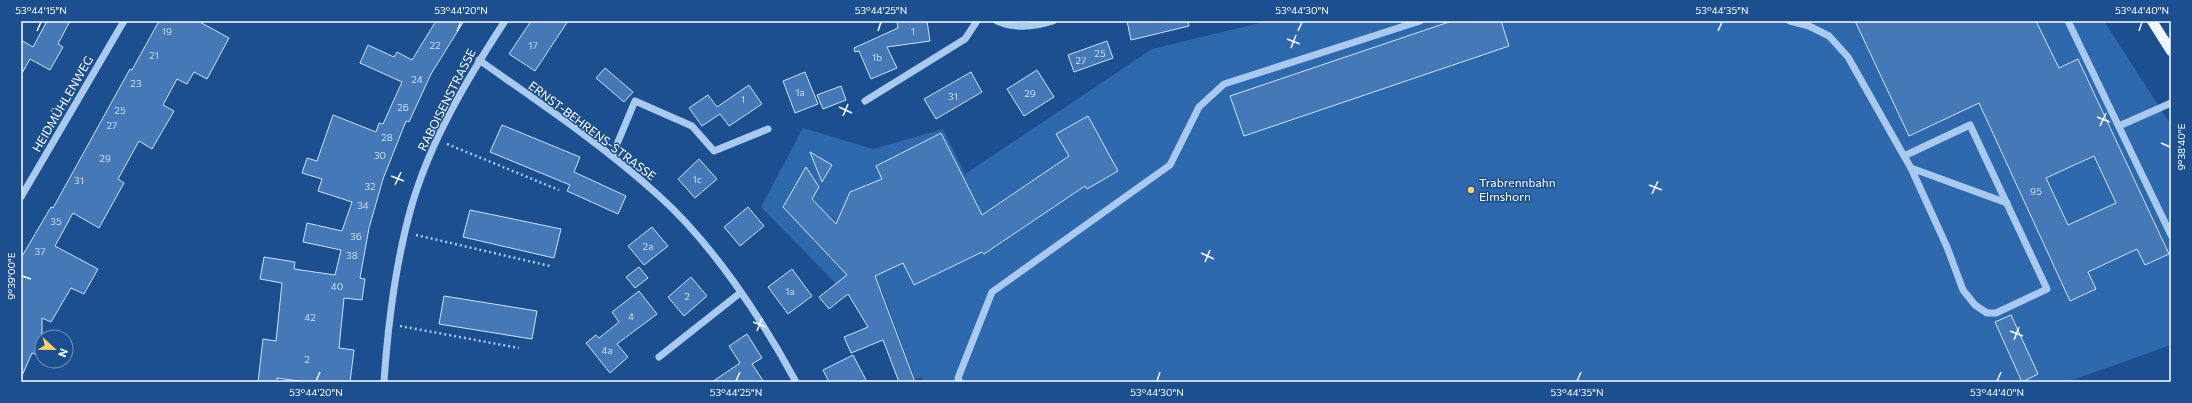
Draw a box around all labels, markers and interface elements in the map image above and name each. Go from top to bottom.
text: 53°44'15"N [15,4,67,16]
text: 53°44'20"N [434,4,488,16]
text: 53°44'25"N [855,4,907,16]
text: 53°44'30"N [1275,4,1329,16]
text: 53°44'35"N [1696,4,1748,16]
text: 53°44'40"N [2115,4,2169,16]
house number: 19 [162,25,172,37]
house number: 1 [911,25,915,37]
house number: 22 [429,39,441,51]
house number: 17 [528,39,538,51]
street label: RABOISENSTRASSE [414,46,478,153]
house number: 25 [1094,47,1106,59]
house number: 21 [149,49,159,61]
house number: 1b [872,51,882,63]
street label: HEIDMÜHLENWEG [29,53,95,154]
house number: 27 [1076,54,1086,66]
house number: 24 [411,73,423,85]
house number: 23 [130,77,142,89]
street label: ERNST-BEHRENS-STRASSE [526,78,659,183]
house number: 1a [795,86,805,98]
house number: 29 [1024,87,1036,99]
house number: 31 [948,90,958,102]
house number: 1 [741,93,745,105]
house number: 26 [397,101,409,113]
house number: 25 [114,104,126,116]
house number: 27 [107,119,117,131]
text: 9°38'40"E [2175,124,2187,170]
house number: 28 [381,131,393,143]
house number: 30 [374,149,386,161]
house number: 29 [99,152,111,164]
house number: 1c [692,173,702,185]
house number: 31 [74,174,84,186]
place label: Trabrennbahn Elmshorn [1479,175,1556,203]
house number: 32 [364,180,376,192]
marker: Trabrennbahn Elmshorn [1466,185,1476,195]
house number: 95 [2030,185,2042,197]
house number: 34 [357,199,369,211]
house number: 35 [50,215,62,227]
house number: 36 [350,230,362,242]
house number: 2a [643,240,653,252]
house number: 37 [35,245,45,257]
house number: 38 [346,249,358,261]
text: 9°39'00"E [5,252,17,300]
house number: 40 [331,280,343,292]
house number: 1a [785,285,795,297]
house number: 2 [684,290,690,302]
house number: 4 [628,310,634,322]
house number: 42 [304,311,316,323]
north arrow [34,329,74,369]
house number: 4a [601,344,613,356]
text: N [56,347,71,359]
house number: 2 [304,353,310,365]
text: 53°44'20"N [289,386,343,398]
text: 53°44'25"N [710,386,762,398]
text: 53°44'30"N [1130,386,1184,398]
text: 53°44'35"N [1551,386,1603,398]
text: 53°44'40"N [1970,386,2024,398]

